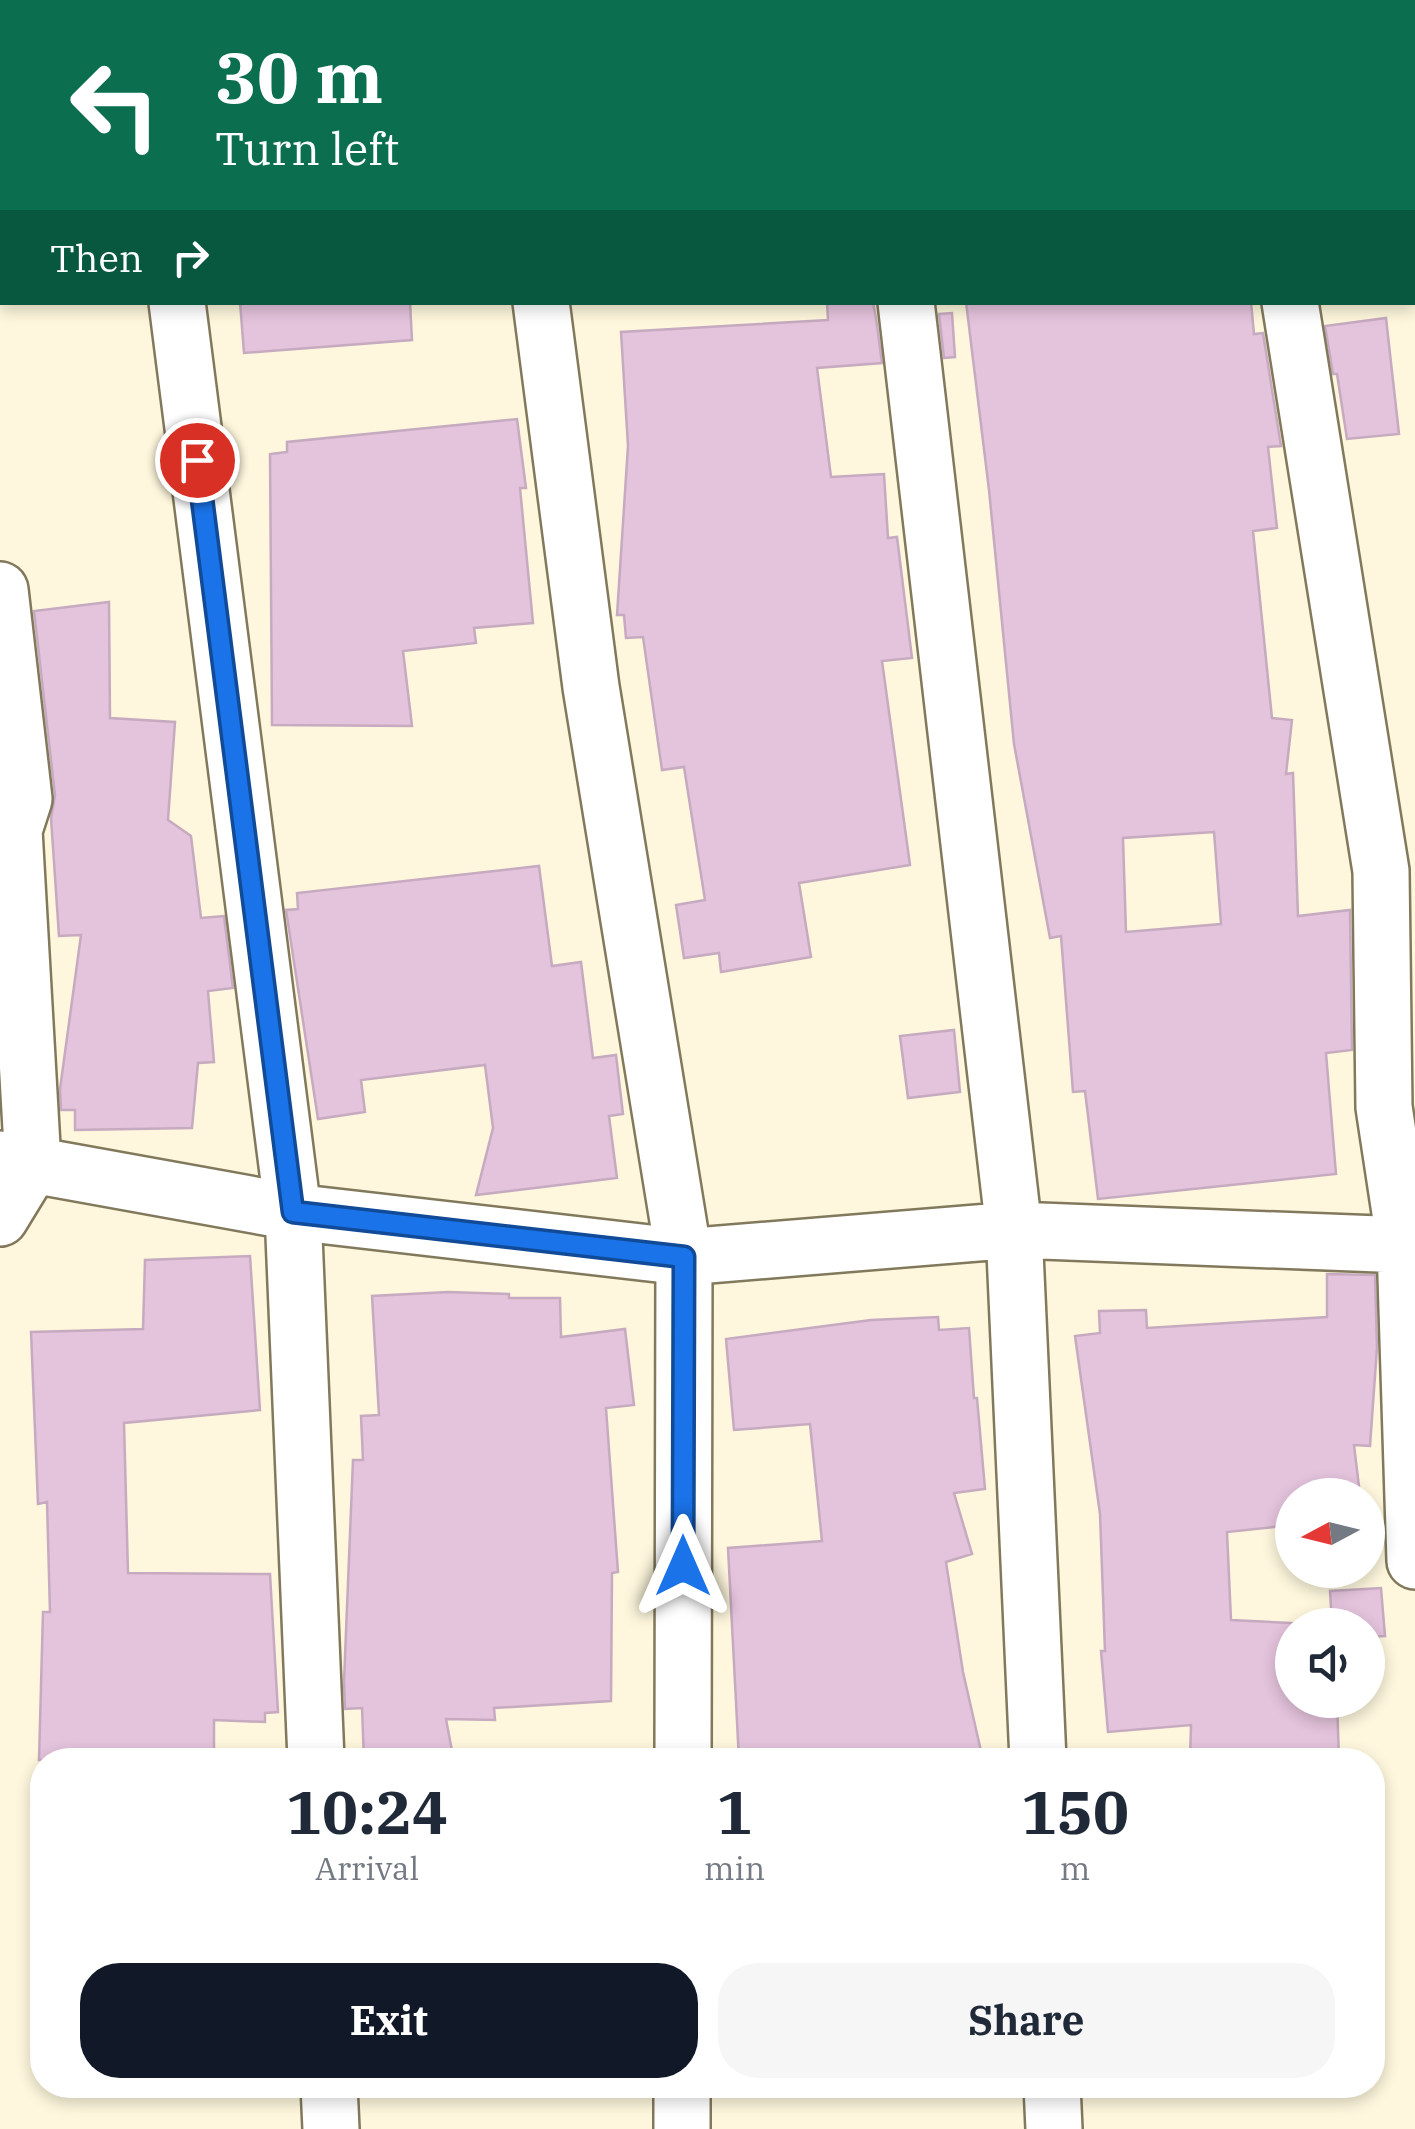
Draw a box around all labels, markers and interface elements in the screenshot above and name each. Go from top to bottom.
text: 30 m [215,31,383,122]
icon: left [50,40,180,170]
text: Turn left [215,119,399,177]
icon: right [163,230,218,285]
text: Then [50,233,143,282]
pin [155,418,240,503]
icon: arrive [170,433,225,488]
north arrow [1275,1478,1385,1588]
map controls [1275,1478,1385,1718]
position arrow [631,1514,735,1618]
button: sound [1275,1608,1385,1718]
text: 10:24 [286,1772,448,1851]
text: 1 [717,1772,753,1851]
text: 150 [1021,1772,1129,1851]
text: Arrival [315,1847,419,1889]
text: min [704,1847,765,1889]
text: m [1060,1847,1090,1889]
button: Exit [80,1963,698,2078]
button: Share [718,1963,1335,2078]

